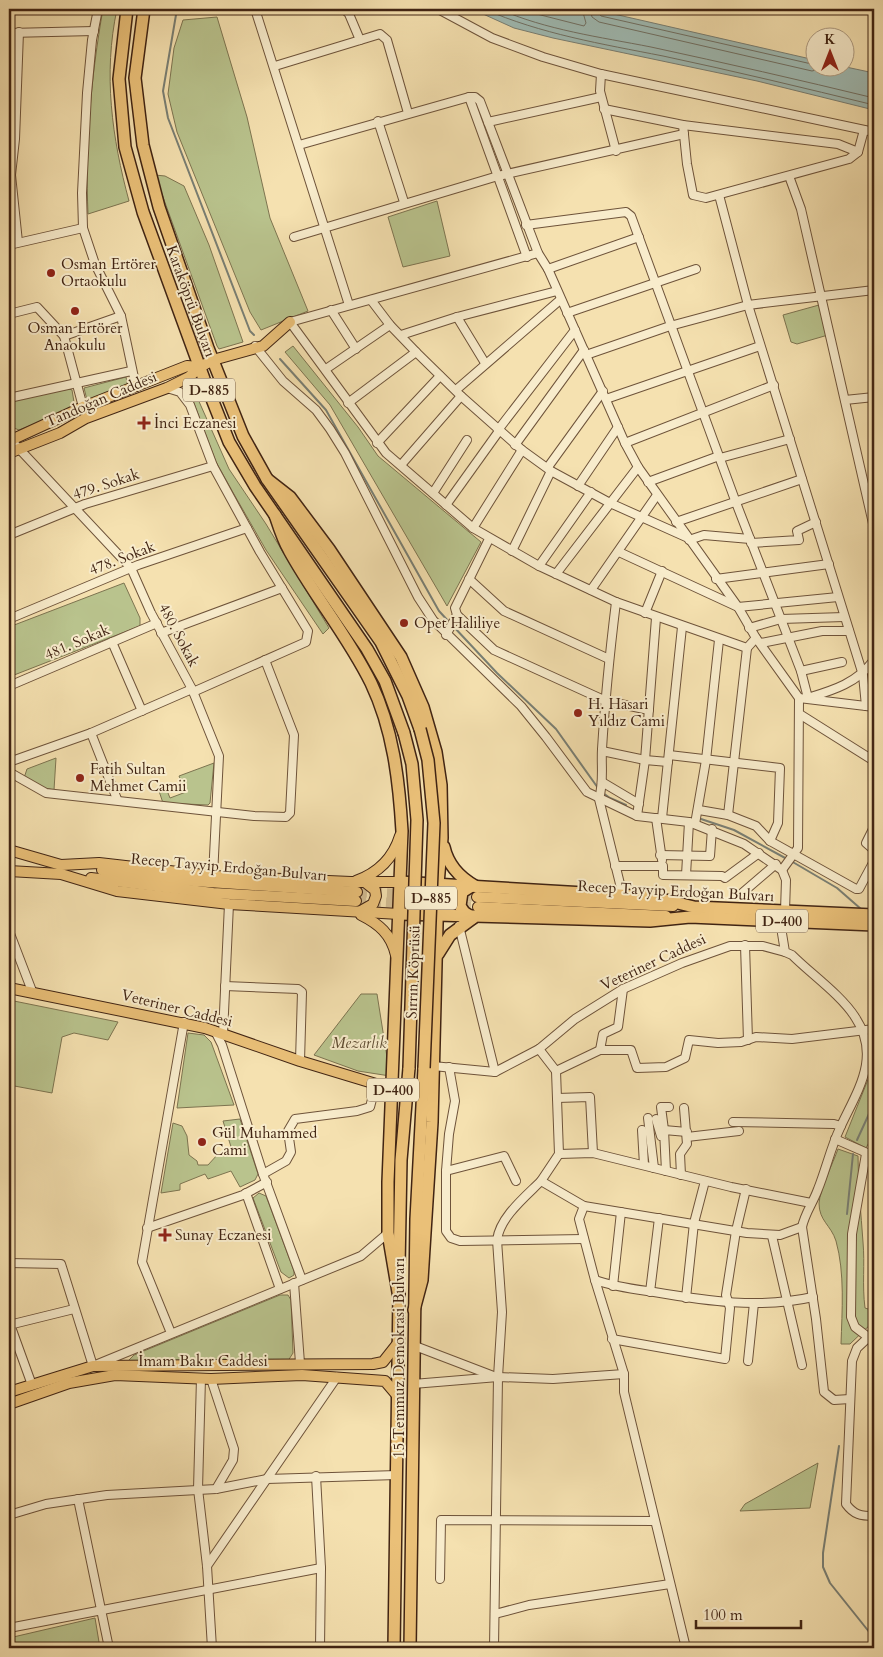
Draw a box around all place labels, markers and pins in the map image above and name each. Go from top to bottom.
place label: Osman Ertörer Ortaokulu [61,254,157,291]
marker: Osman Ertörer Ortaokulu [45,267,57,279]
marker: Osman Ertörer Anaokulu [69,305,81,317]
place label: Osman Ertörer Anaokulu [27,318,123,355]
place label: İnci Eczanesi [154,413,237,433]
marker: İnci Eczanesi [138,417,150,429]
place label: Opet Haliliye [414,613,501,633]
marker: Opet Haliliye [398,617,410,629]
place label: H. Hasari Yıldız Cami [588,694,665,731]
marker: H. Hasari Yıldız Cami [572,707,584,719]
place label: Fatih Sultan Mehmet Camii [90,759,187,796]
marker: Fatih Sultan Mehmet Camii [74,772,86,784]
place label: Gül Muhammed Cami [212,1123,317,1160]
marker: Gül Muhammed Cami [196,1136,208,1148]
place label: Sunay Eczanesi [175,1225,272,1245]
marker: Sunay Eczanesi [159,1229,171,1241]

